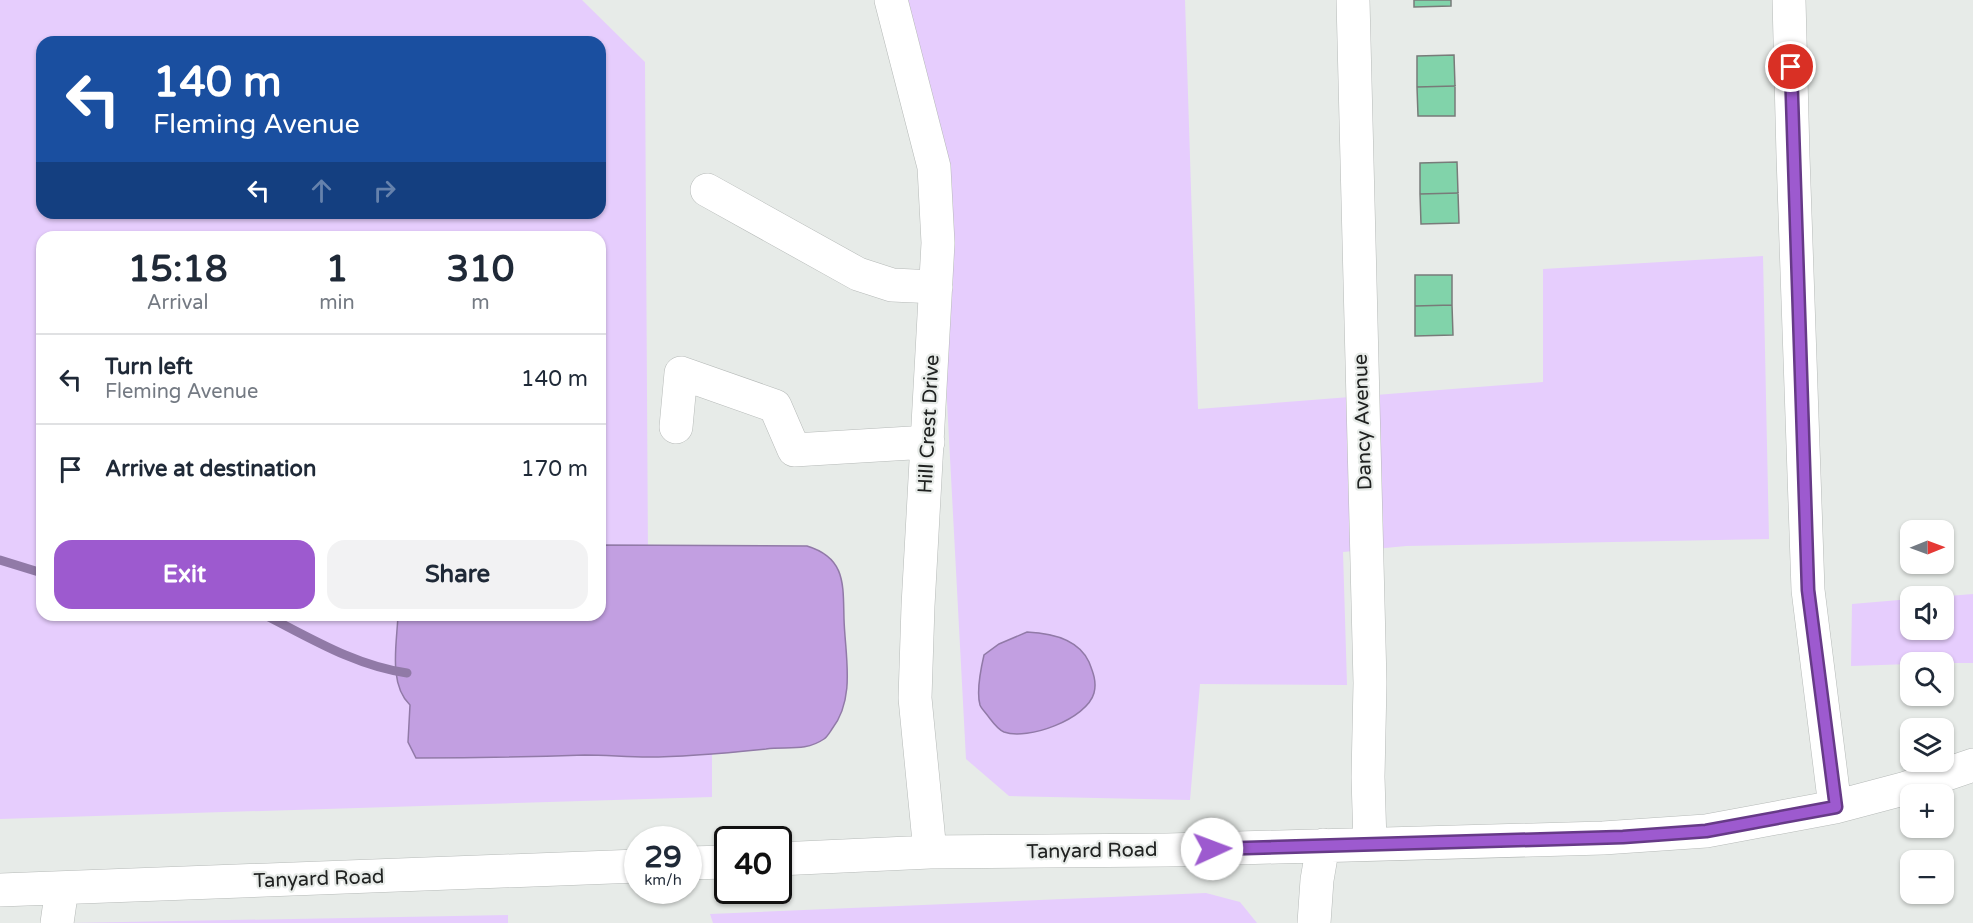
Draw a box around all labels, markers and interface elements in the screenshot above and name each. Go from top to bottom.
pin [1765,41,1816,92]
icon: arrive [1774,50,1807,83]
text: 140 m [153,57,282,108]
icon: left [54,60,132,138]
text: Fleming Avenue [153,108,360,141]
icon: left [242,174,275,207]
icon: ahead [305,174,338,207]
icon: right [368,174,401,207]
text: 15:18 [128,248,228,291]
text: 1 [326,248,348,291]
text: 310 [446,248,514,291]
text: Arrival [147,291,209,315]
text: min [319,291,355,315]
text: m [471,291,490,315]
street label: Dancy Avenue [1349,353,1377,491]
text: Turn left [105,354,193,380]
street label: Hill Crest Drive [913,354,945,494]
icon: left [54,363,87,396]
text: 140 m [521,366,588,392]
text: Fleming Avenue [105,380,258,404]
icon: arrive [54,453,87,486]
text: Arrive at destination [105,456,316,482]
text: 170 m [521,456,588,482]
north arrow [1900,520,1954,574]
map controls [1900,520,1954,904]
button: Exit [54,540,315,609]
button: Share [327,540,588,609]
button: sound [1900,586,1954,640]
button: search [1900,652,1954,706]
button: layers [1900,718,1954,772]
button: + [1900,784,1954,838]
position arrow [1180,817,1244,881]
speed limit sign: 40 [714,826,792,904]
street label: Tanyard Road [1026,838,1158,864]
text: 29 [644,839,682,876]
button: − [1900,850,1954,904]
street label: Tanyard Road [253,865,385,893]
text: km/h [644,871,682,889]

